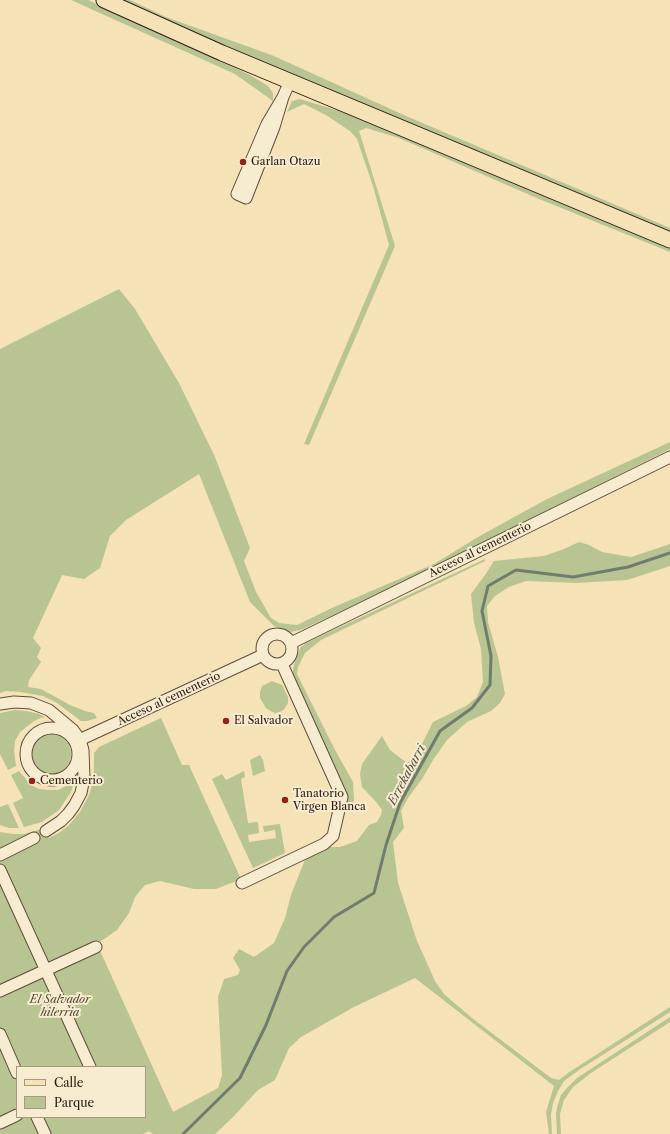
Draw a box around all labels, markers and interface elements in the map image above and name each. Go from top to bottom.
place label: Garlan Otazu [251,155,320,169]
marker: Garlan Otazu [238,157,248,167]
street label: Acceso al cementerio [427,519,533,581]
street label: Acceso al cementerio [115,669,223,729]
place label: El Salvador [234,714,293,728]
marker: El Salvador [221,716,231,726]
water label: Errekabarri [385,742,429,808]
place label: Cementerio [40,774,103,788]
marker: Cementerio [27,776,37,786]
place label: Tanatorio Virgen Blanca [293,787,366,813]
marker: Tanatorio Virgen Blanca [280,795,290,805]
park label: El Salvador hilerria [30,993,90,1019]
legend [16,1066,146,1118]
text: Calle [54,1075,83,1090]
text: Parque [54,1095,94,1110]

